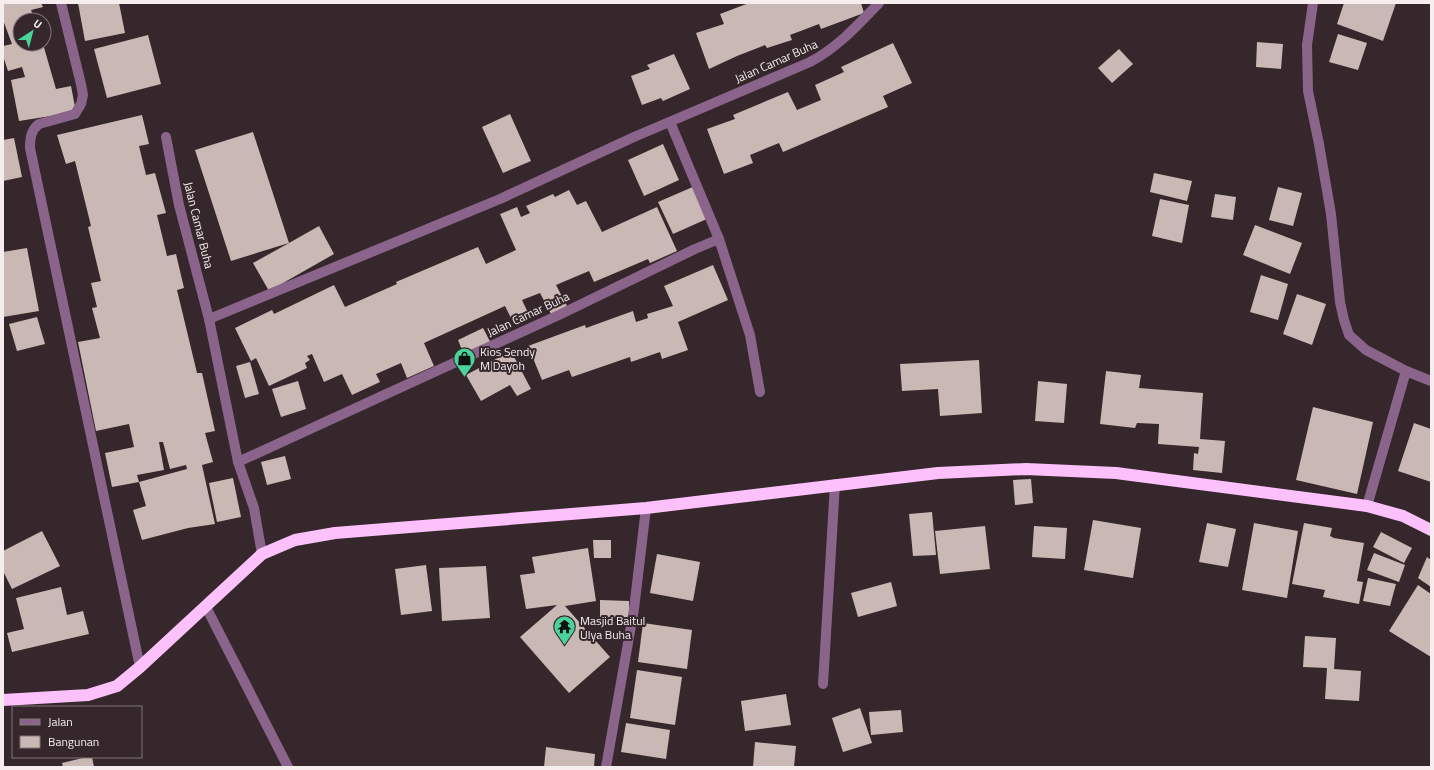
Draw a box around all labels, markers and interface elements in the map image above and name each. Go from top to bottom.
north arrow [12,12,52,52]
text: U [30,15,45,32]
street label: Jalan Camar Buha [732,34,820,88]
street label: Jalan Camar Buha [179,180,219,270]
street label: Jalan Camar Buha [484,287,572,341]
place label: Kios Sendy M Dayoh [480,342,535,375]
shop icon: Kios Sendy M Dayoh [451,345,477,378]
place label: Masjid Baitul Ulya Buha [580,611,645,644]
temple icon: Masjid Baitul Ulya Buha [552,614,578,647]
legend [12,706,142,758]
text: Jalan [48,712,73,731]
text: Bangunan [48,732,99,751]

